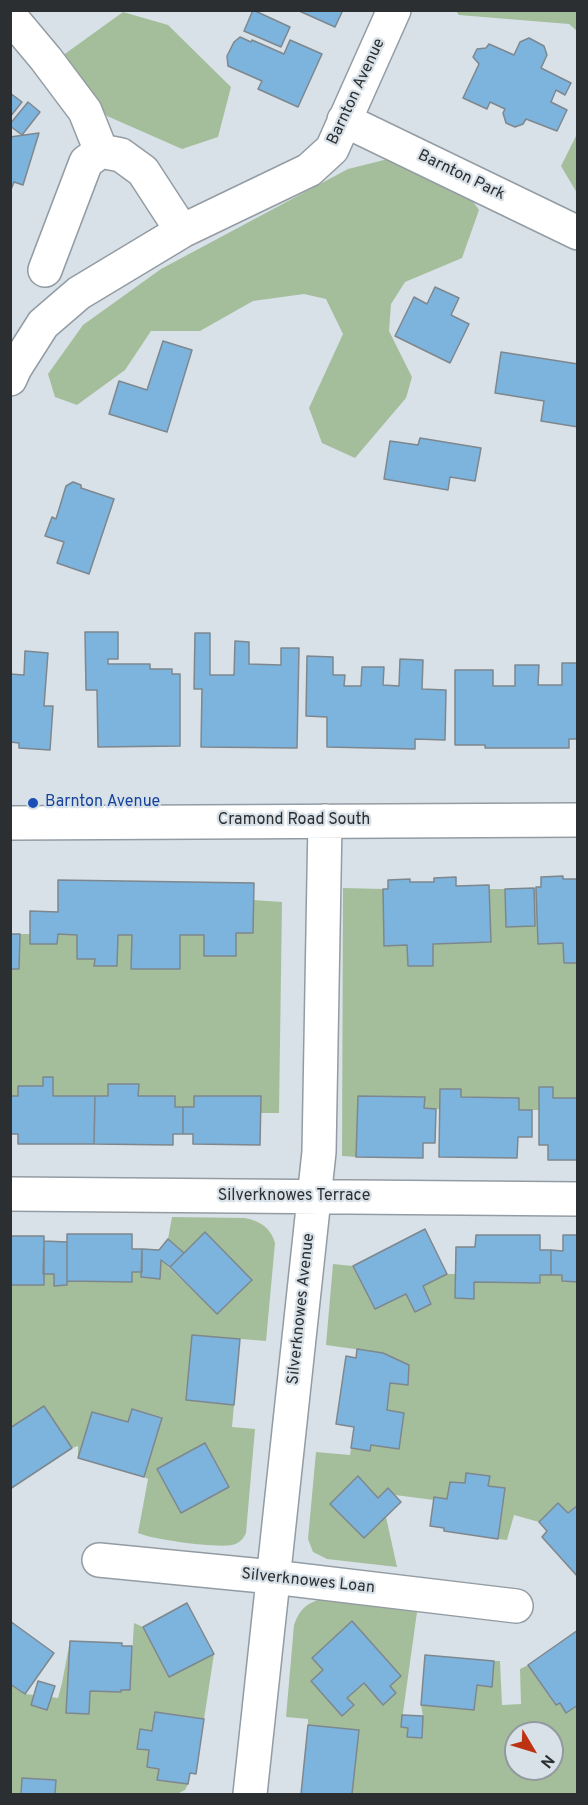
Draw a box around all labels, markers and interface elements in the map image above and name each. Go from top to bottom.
street label: Barnton Avenue [324,36,390,148]
street label: Barnton Park [414,147,508,205]
place label: Barnton Avenue [45,793,160,813]
marker: Barnton Avenue [26,796,40,810]
street label: Cramond Road South [218,811,370,831]
street label: Silverknowes Terrace [218,1187,370,1207]
street label: Silverknowes Avenue [285,1232,319,1386]
street label: Silverknowes Loan [240,1565,376,1599]
north arrow [504,1721,564,1781]
text: N [535,1750,558,1772]

